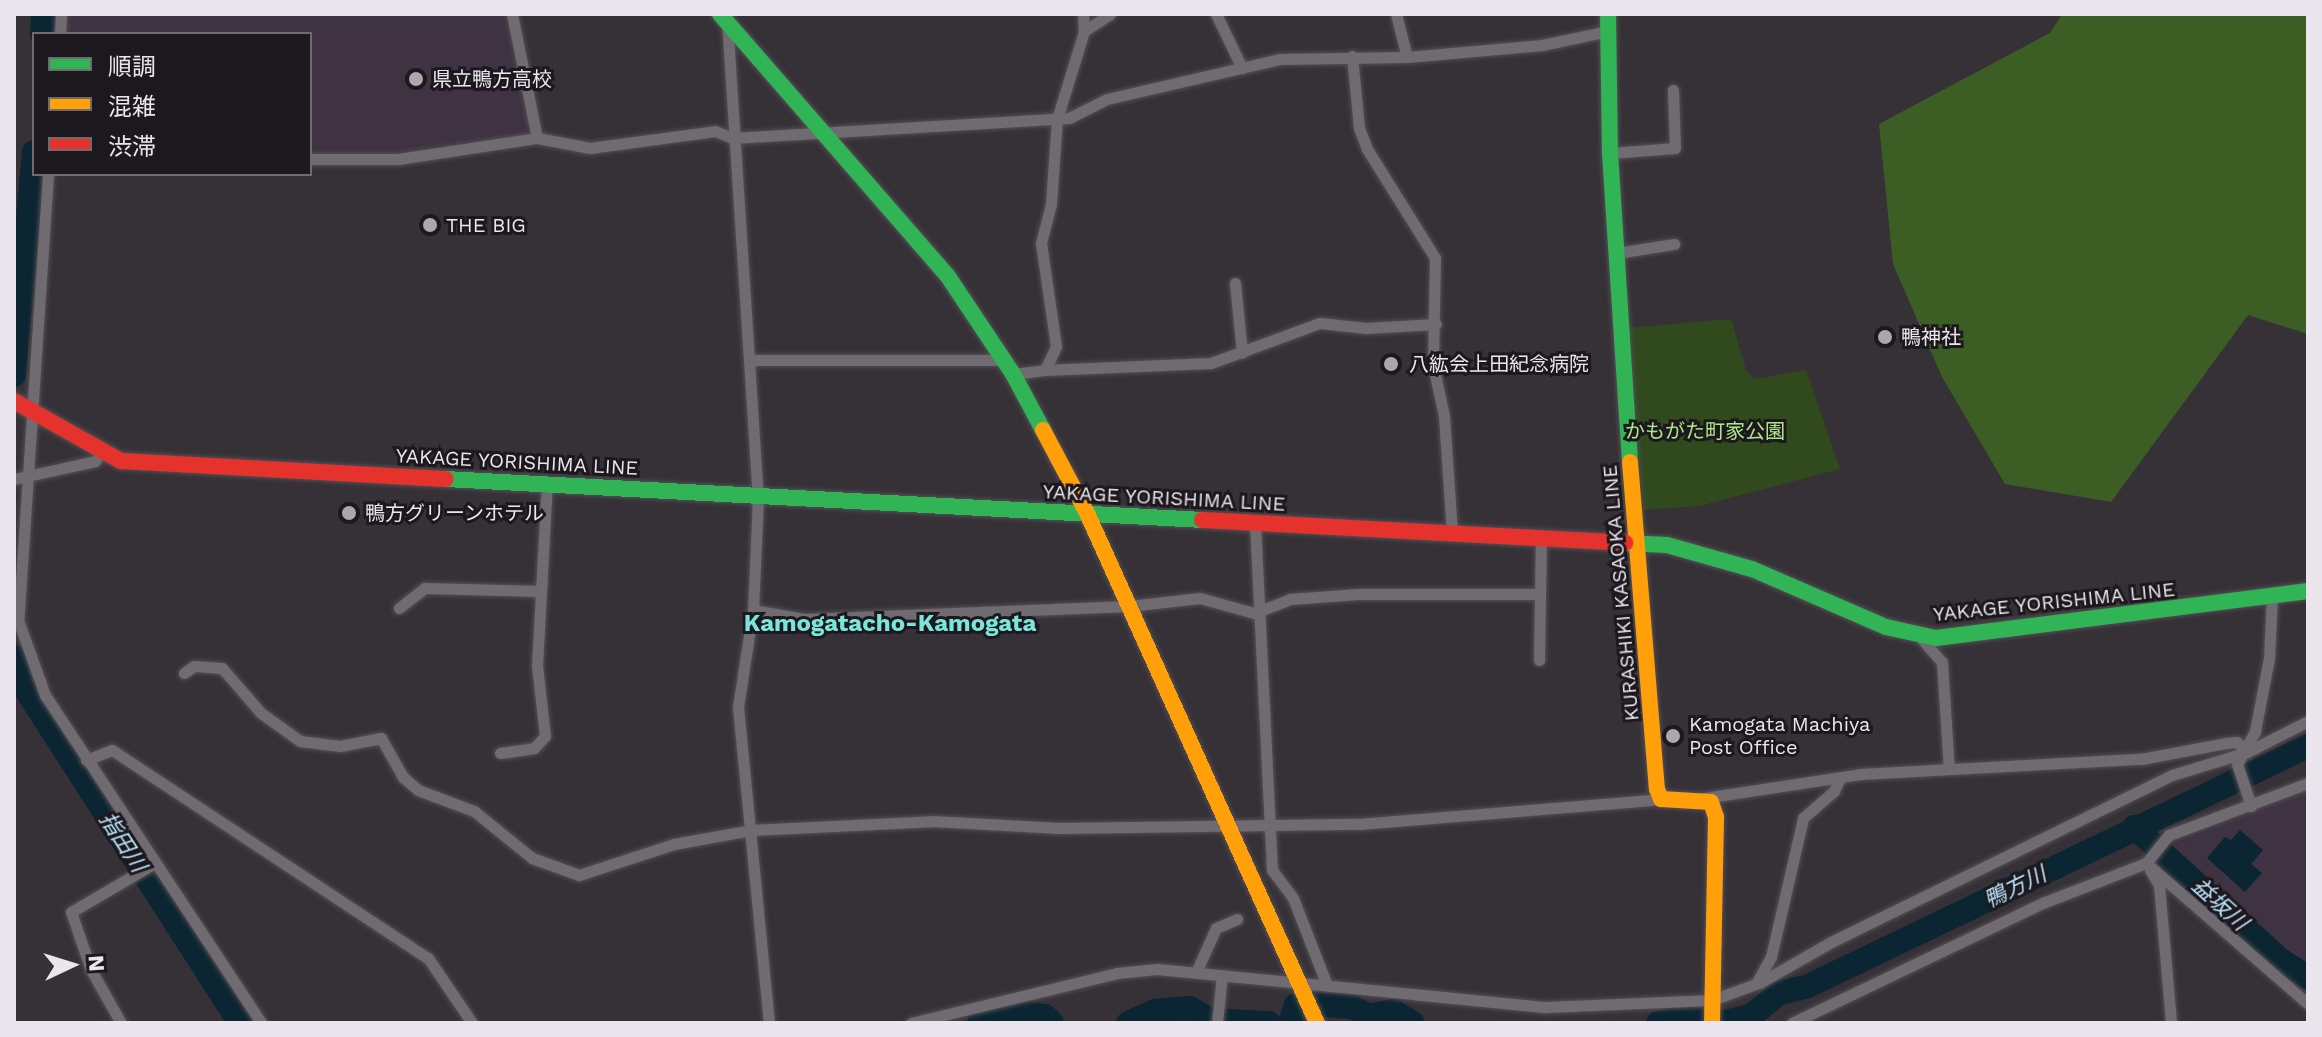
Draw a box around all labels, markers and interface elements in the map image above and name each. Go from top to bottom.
legend [32,32,312,176]
text: 順調 [108,53,156,81]
place label: 県立鴨方高校 [432,67,552,91]
marker: 県立鴨方高校 [407,70,425,88]
text: 混雑 [108,93,156,121]
text: 渋滞 [108,133,156,161]
place label: THE BIG [446,213,526,237]
marker: THE BIG [421,216,439,234]
place label: 鴨神社 [1901,325,1961,349]
marker: 鴨神社 [1876,328,1894,346]
place label: 八紘会上田紀念病院 [1409,352,1589,376]
marker: 八紘会上田紀念病院 [1380,353,1402,375]
park label: かもがた町家公園 [1625,419,1785,443]
street label: YAKAGE YORISHIMA LINE [394,444,640,480]
street label: KURASHIKI KASAOKA LINE [1598,464,1644,722]
street label: YAKAGE YORISHIMA LINE [1041,480,1287,516]
place label: 鴨方グリーンホテル [365,501,545,525]
marker: 鴨方グリーンホテル [340,504,358,522]
street label: YAKAGE YORISHIMA LINE [1931,577,2177,627]
district label: Kamogatacho-Kamogata [744,610,1036,638]
place label: Kamogata Machiya Post Office [1689,712,1871,759]
marker: Kamogata Machiya Post Office [1664,727,1682,745]
water label: 指田川 [94,807,152,877]
water label: 鴨方川 [1980,861,2050,913]
water label: 益坂川 [2187,872,2253,936]
north arrow [32,925,112,1005]
text: N [83,954,109,972]

